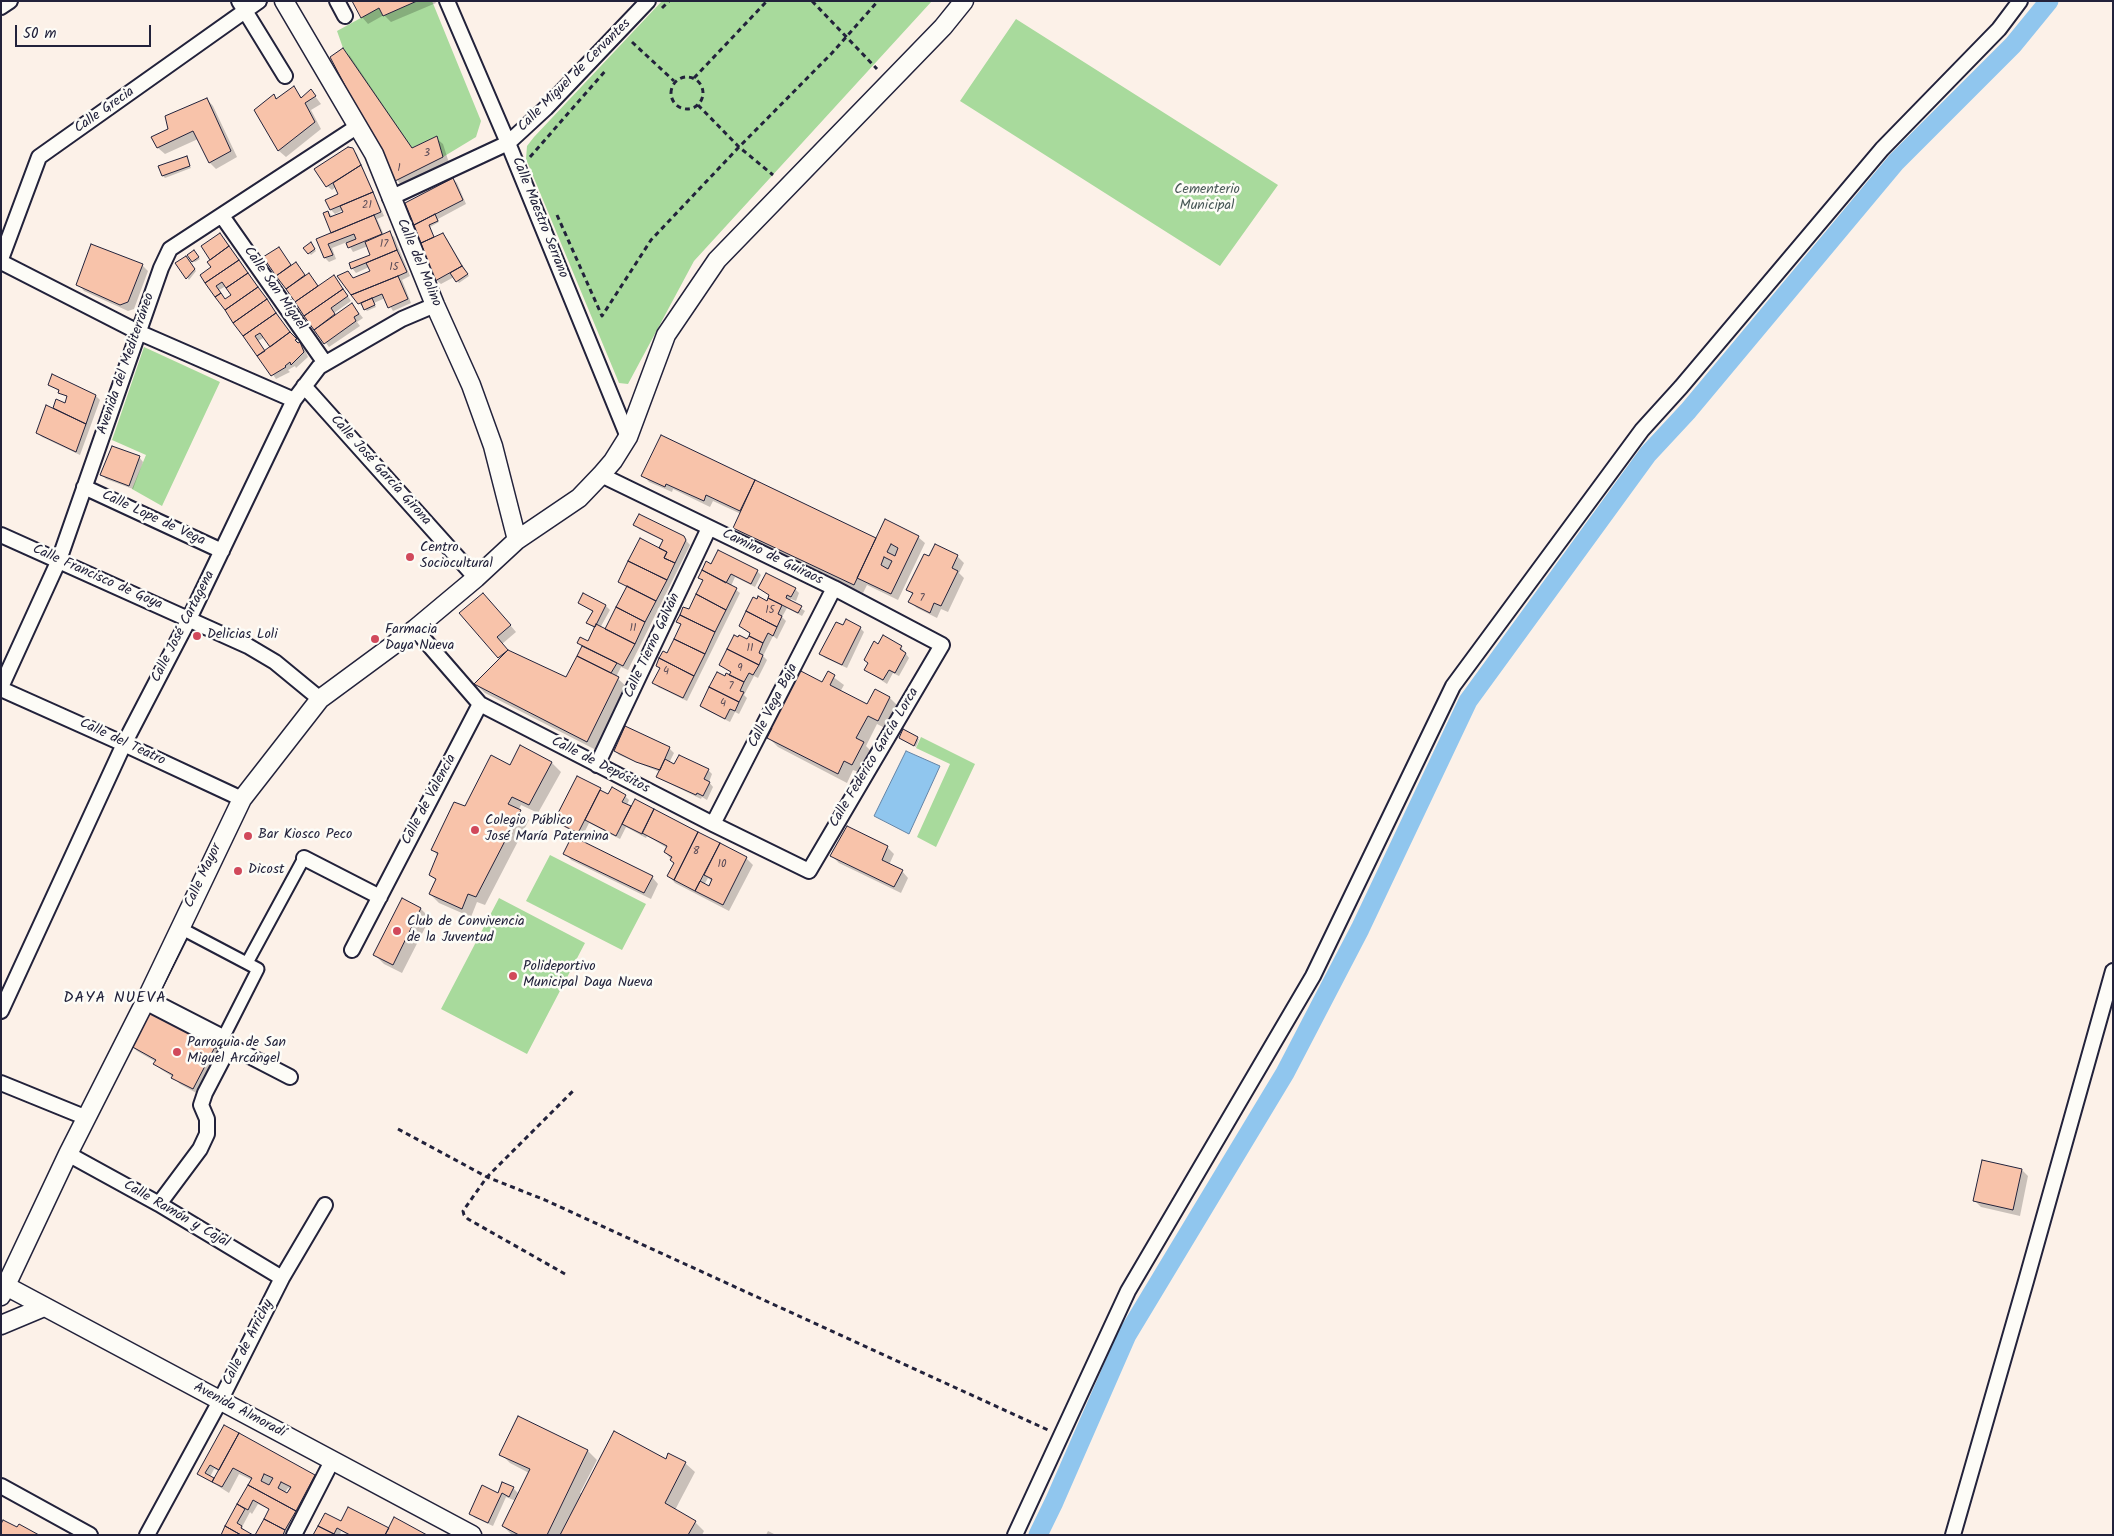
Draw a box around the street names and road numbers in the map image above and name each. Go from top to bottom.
street label: Calle Miguel de Cervantes [515,16,635,136]
street label: Calle Grecia [72,84,138,138]
street label: Calle Maestro Serrano [507,155,571,281]
street label: Calle del Molino [392,216,444,310]
street label: Calle San Miguel [239,244,309,334]
street label: Avenida del Mediterráneo [95,291,159,437]
street label: Calle José García Girona [326,412,434,530]
street label: Calle Lope de Vega [99,488,207,550]
street label: Camino de Guiraos [719,526,825,590]
street label: Calle Francisco de Goya [29,542,165,614]
street label: Calle José Cartagena [149,568,219,686]
street label: Calle Tierno Galván [621,591,685,701]
street label: Calle Vega Baja [746,661,802,751]
street label: Calle Federico García Lorca [827,685,923,831]
street label: Calle del Teatro [76,716,168,770]
street label: Calle de Depósitos [548,734,652,798]
street label: Calle de Valencia [399,752,461,848]
street label: Calle Mayor [182,841,226,911]
street label: Calle Ramón y Cajal [120,1178,232,1252]
street label: Calle de Arrichy [220,1297,278,1389]
street label: Avenida Almoradí [190,1380,288,1442]

